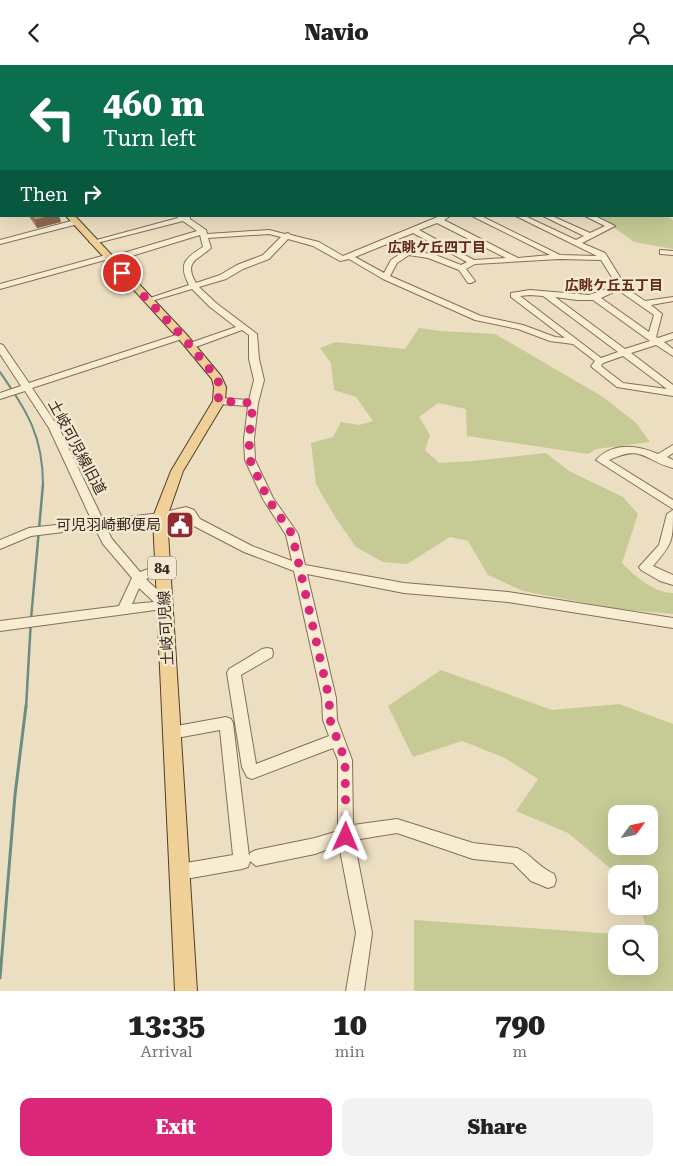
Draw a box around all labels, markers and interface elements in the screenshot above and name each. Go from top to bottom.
icon: back [20,19,48,47]
icon: person [625,19,653,47]
text: Navio [304,20,369,45]
text: 460 m [103,84,204,125]
icon: left [20,85,85,150]
text: Turn left [103,126,196,151]
icon: right [78,180,106,208]
text: Then [20,183,68,206]
district label: 広眺ケ丘四丁目 [388,239,486,255]
pin [101,252,143,294]
icon: arrive [108,259,136,287]
district label: 広眺ケ丘五丁目 [565,277,663,293]
street label: 土岐可児線旧道 [44,396,110,498]
public building icon: 可児羽崎郵便局 [165,510,195,540]
place label: 可児羽崎郵便局 [56,516,161,534]
road number: 84 [148,557,176,579]
street label: 土岐可児線 [155,590,177,666]
north arrow [608,805,658,855]
map controls [608,805,658,975]
position arrow [319,810,371,862]
button: sound [608,865,658,915]
button: search [608,925,658,975]
text: 13:35 [128,1007,205,1042]
text: 10 [333,1007,367,1042]
text: 790 [495,1007,545,1042]
text: Arrival [141,1042,193,1061]
text: min [335,1042,365,1061]
text: m [513,1042,527,1061]
button: Exit [20,1098,332,1156]
button: Share [342,1098,653,1156]

